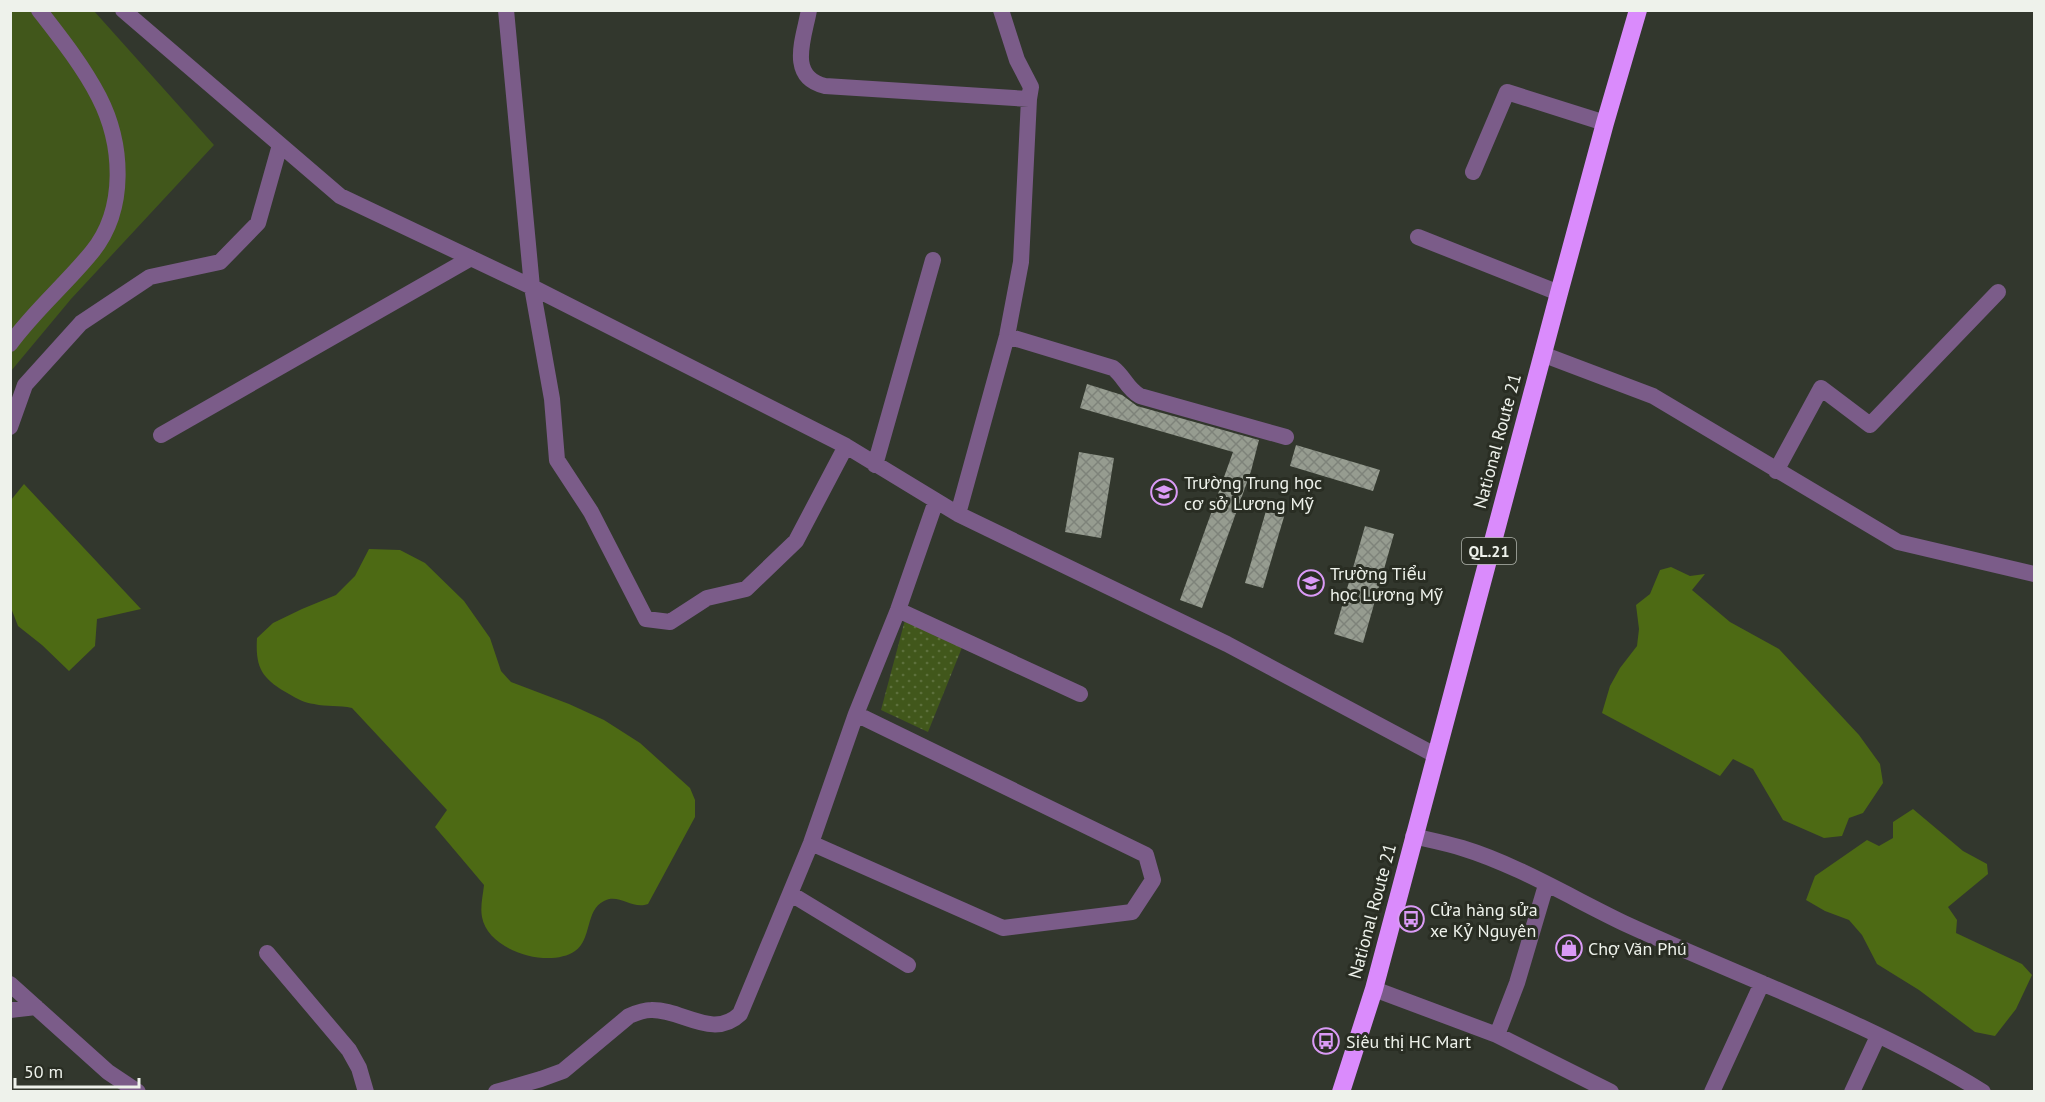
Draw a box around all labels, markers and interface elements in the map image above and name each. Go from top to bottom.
street label: National Route 21 [1468,371,1526,511]
place label: Trường Trung học cơ sở Lương Mỹ [1184,471,1322,515]
school or university icon: Trường Trung học cơ sở Lương Mỹ [1149,477,1179,507]
road number: QL.21 [1462,538,1516,564]
place label: Trường Tiểu học Lương Mỹ [1330,562,1443,606]
school or university icon: Trường Tiểu học Lương Mỹ [1296,568,1326,598]
street label: National Route 21 [1343,841,1401,981]
place label: Cửa hàng sửa xe Kỷ Nguyên [1430,898,1538,942]
bus stop icon: Cửa hàng sửa xe Kỷ Nguyên [1396,904,1426,934]
shop icon: Chợ Văn Phú [1554,933,1584,963]
place label: Chợ Văn Phú [1588,937,1687,960]
bus stop icon: Siêu thị HC Mart [1311,1026,1341,1056]
place label: Siêu thị HC Mart [1346,1030,1471,1053]
scale bar [15,1051,140,1089]
text: 50 m [24,1060,63,1083]

